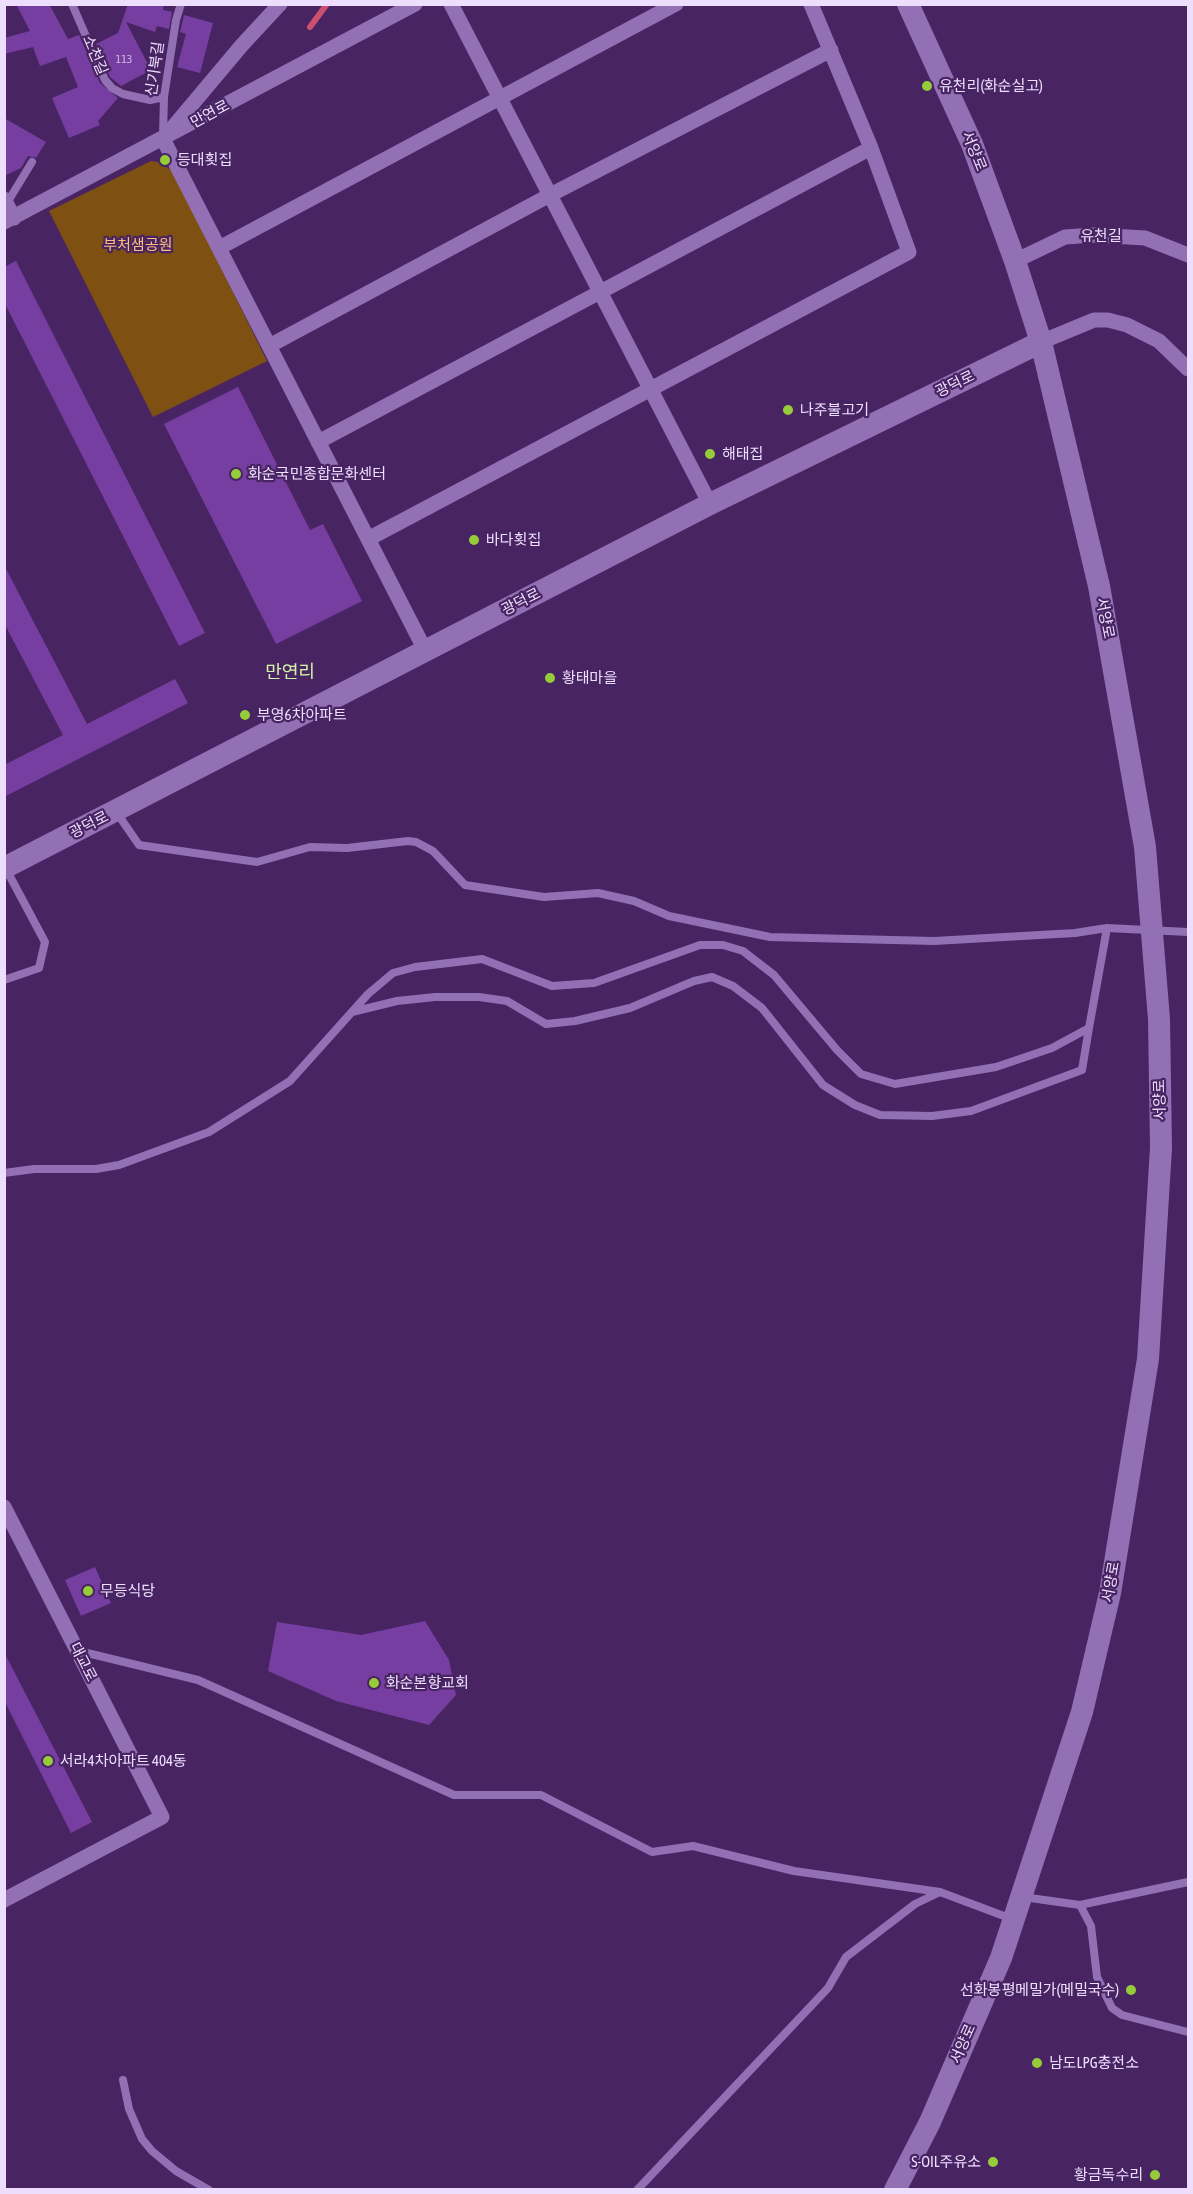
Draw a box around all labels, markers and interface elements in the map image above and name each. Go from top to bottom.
street label: 소천길 [79,32,111,78]
street label: 신기북길 [142,40,168,98]
house number: 113 [116,52,132,66]
place label: 유천리(화순실고) [939,77,1043,95]
marker: 유천리(화순실고) [920,79,934,93]
street label: 만연로 [187,96,233,132]
street label: 서양로 [958,128,990,174]
place label: 등대횟집 [177,151,232,169]
marker: 등대횟집 [158,153,172,167]
street label: 유천길 [1080,227,1122,245]
park label: 부처샘공원 [104,236,172,254]
street label: 광덕로 [932,367,978,401]
place label: 나주불고기 [800,401,869,419]
marker: 나주불고기 [781,403,795,417]
place label: 해태집 [722,445,763,463]
marker: 해태집 [703,447,717,461]
place label: 화순국민종합문화센터 [248,465,386,483]
marker: 화순국민종합문화센터 [229,467,243,481]
place label: 바다횟집 [486,531,541,549]
marker: 바다횟집 [467,533,481,547]
street label: 광덕로 [498,585,544,619]
street label: 서양로 [1092,596,1118,640]
district label: 만연리 [265,661,315,683]
place label: 황태마을 [562,669,617,687]
marker: 황태마을 [543,671,557,685]
place label: 부영6차아파트 [257,706,347,724]
marker: 부영6차아파트 [238,708,252,722]
street label: 광덕로 [66,808,112,842]
street label: 서양로 [1151,1079,1169,1121]
street label: 서양로 [1099,1560,1123,1604]
place label: 무등식당 [100,1582,155,1600]
marker: 무등식당 [81,1584,95,1598]
street label: 대교로 [66,1639,100,1685]
place label: 화순본향교회 [386,1674,469,1692]
marker: 화순본향교회 [367,1676,381,1690]
place label: 서라4차아파트 404동 [60,1752,187,1770]
marker: 서라4차아파트 404동 [41,1754,55,1768]
place label: 선화봉평메밀가(메밀국수) [960,1981,1119,1999]
marker: 선화봉평메밀가(메밀국수) [1124,1983,1138,1997]
street label: 서양로 [946,2021,980,2067]
place label: 남도LPG충전소 [1049,2054,1139,2072]
marker: 남도LPG충전소 [1030,2056,1044,2070]
place label: S-OIL주유소 [911,2153,981,2171]
marker: S-OIL주유소 [986,2155,1000,2169]
place label: 황금독수리 [1074,2166,1143,2184]
marker: 황금독수리 [1148,2168,1162,2182]

